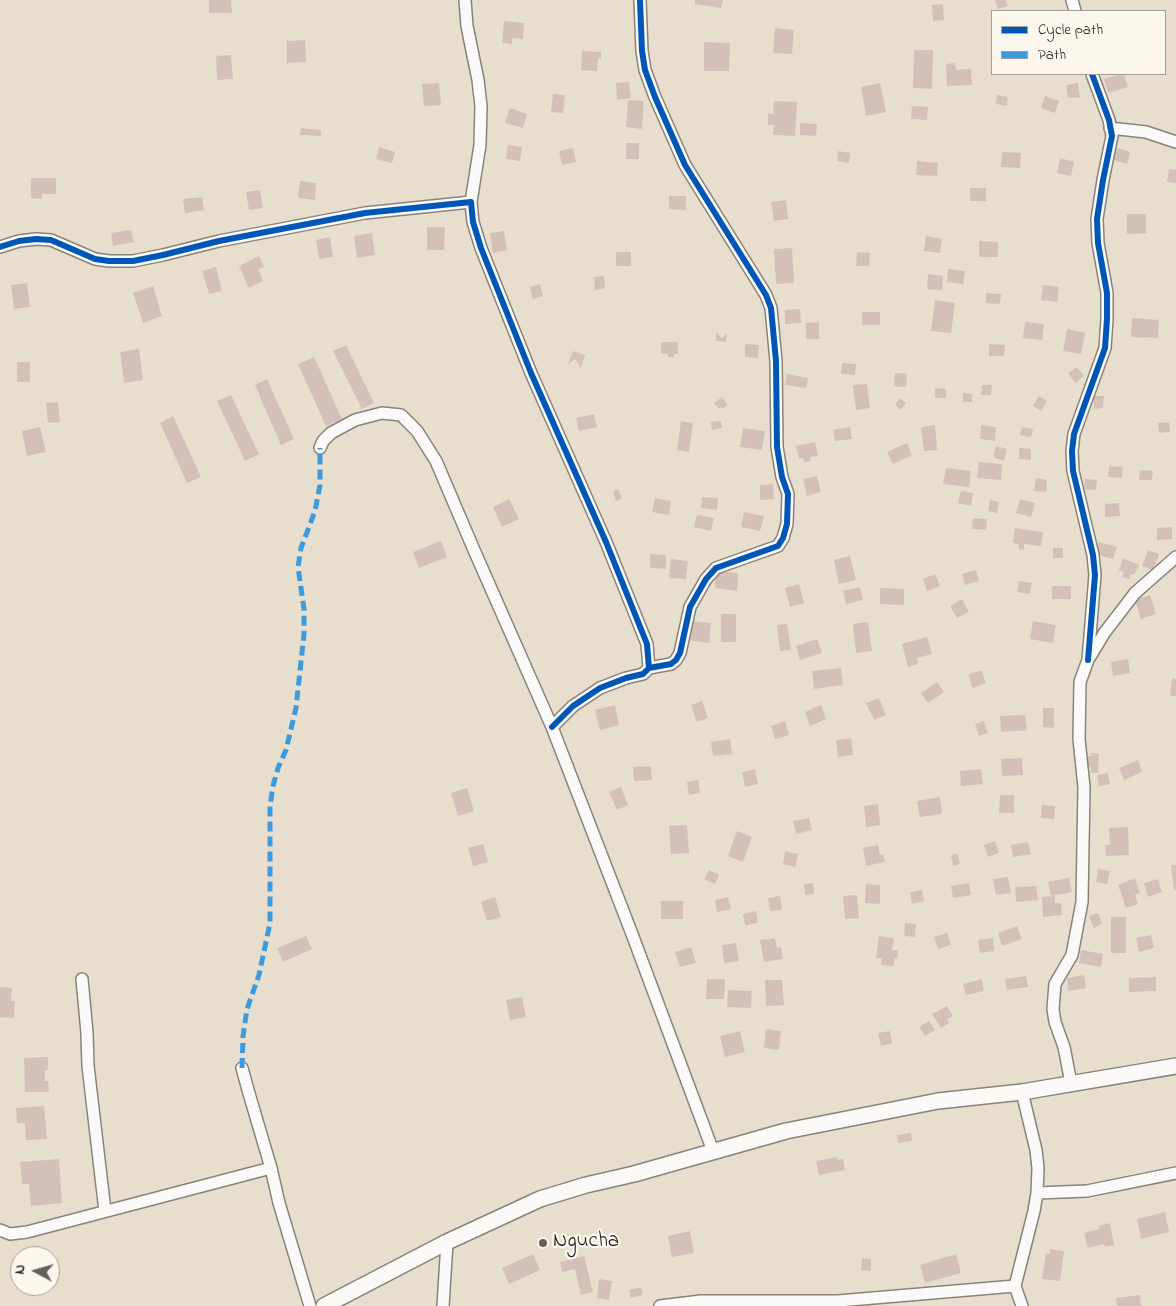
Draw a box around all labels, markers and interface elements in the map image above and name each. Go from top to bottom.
legend [991,10,1166,75]
text: Cycle path [1038,19,1103,41]
text: Path [1038,44,1066,66]
place label: Ngucha [553,1230,619,1256]
marker: Ngucha [537,1237,549,1249]
north arrow [10,1246,60,1296]
text: N [10,1264,32,1275]

